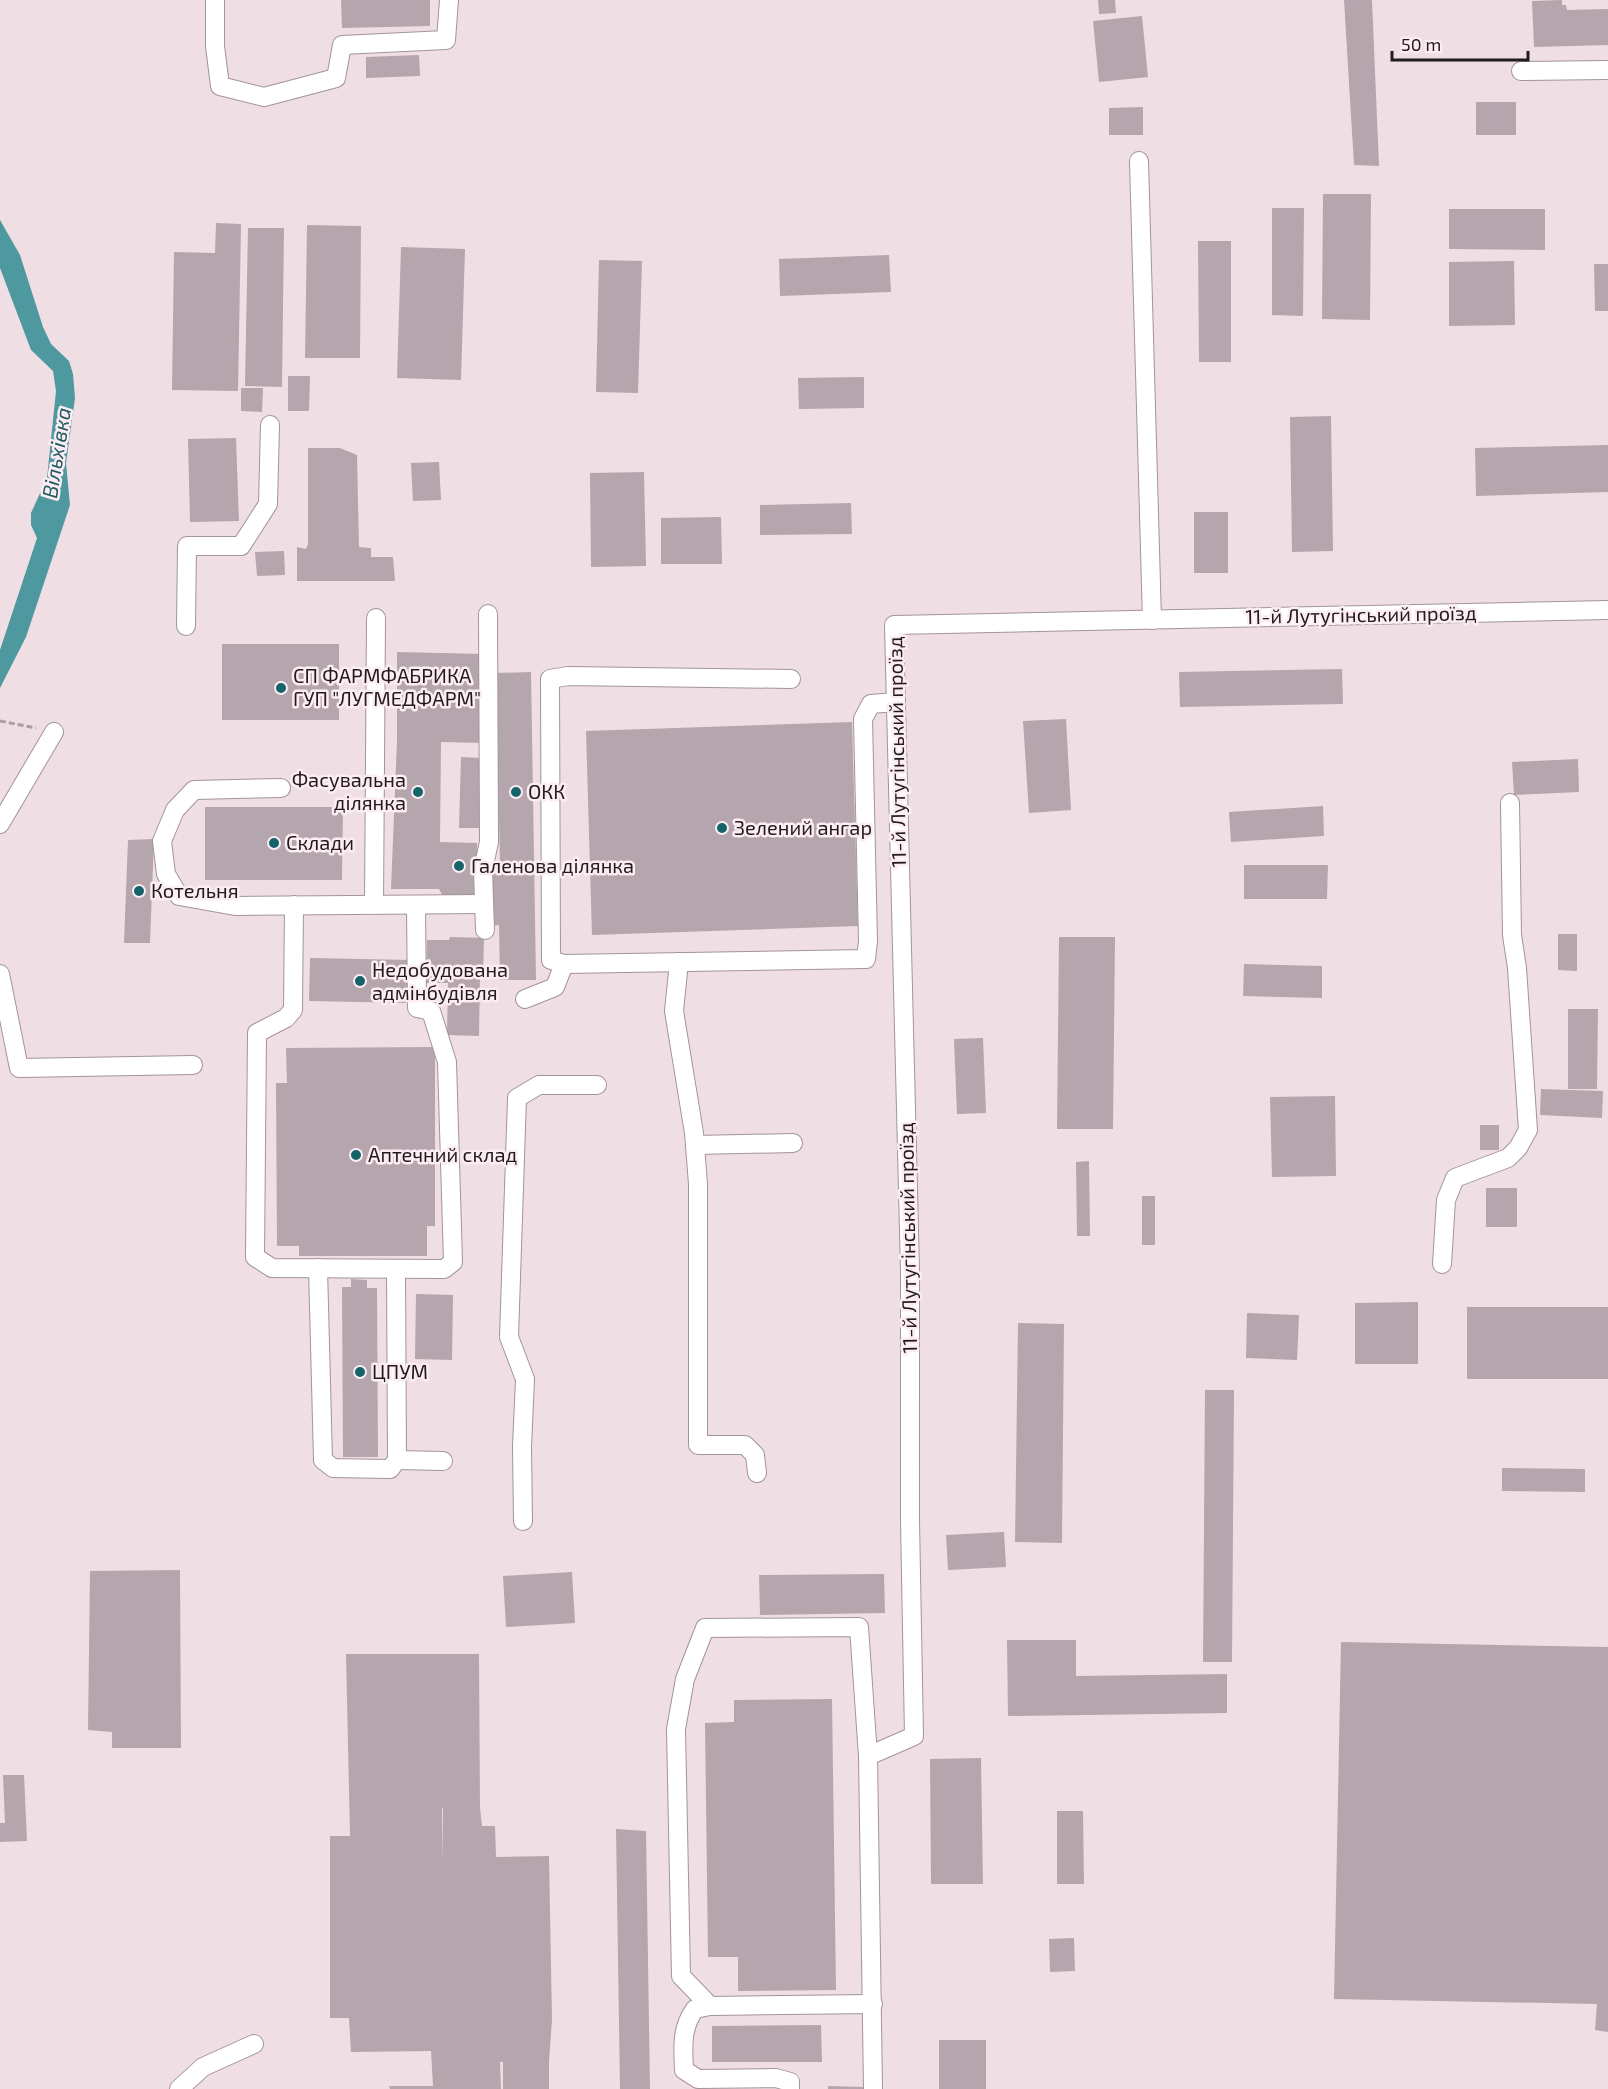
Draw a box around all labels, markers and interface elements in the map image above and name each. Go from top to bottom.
scale bar [1392,24,1528,62]
text: 50 m [1401,33,1441,55]
water label: Вільхівка [36,406,75,500]
street label: 11-й Лутугінський проїзд [1245,600,1477,629]
street label: 11-й Лутугінський проїзд [882,636,911,868]
place label: СП ФАРМФАБРИКА ГУП "ЛУГМЕДФАРМ" [293,663,481,710]
marker: СП ФАРМФАБРИКА ГУП "ЛУГМЕДФАРМ" [274,681,288,695]
place label: Фасувальна ділянка [292,767,406,814]
place label: ОКК [528,779,565,803]
marker: Фасувальна ділянка [411,785,425,799]
marker: ОКК [509,785,523,799]
place label: Зелений ангар [734,815,872,839]
marker: Зелений ангар [715,821,729,835]
place label: Склади [286,830,354,854]
marker: Склади [267,836,281,850]
place label: Галенова ділянка [471,853,634,877]
marker: Галенова ділянка [452,859,466,873]
place label: Котельня [151,878,239,902]
marker: Котельня [132,884,146,898]
place label: Недобудована адмінбудівля [372,957,508,1005]
marker: Недобудована адмінбудівля [353,974,367,988]
street label: 11-й Лутугінський проїзд [893,1122,922,1354]
place label: Аптечний склад [368,1142,517,1166]
marker: Аптечний склад [349,1148,363,1162]
place label: ЦПУМ [372,1359,428,1383]
marker: ЦПУМ [353,1365,367,1379]

